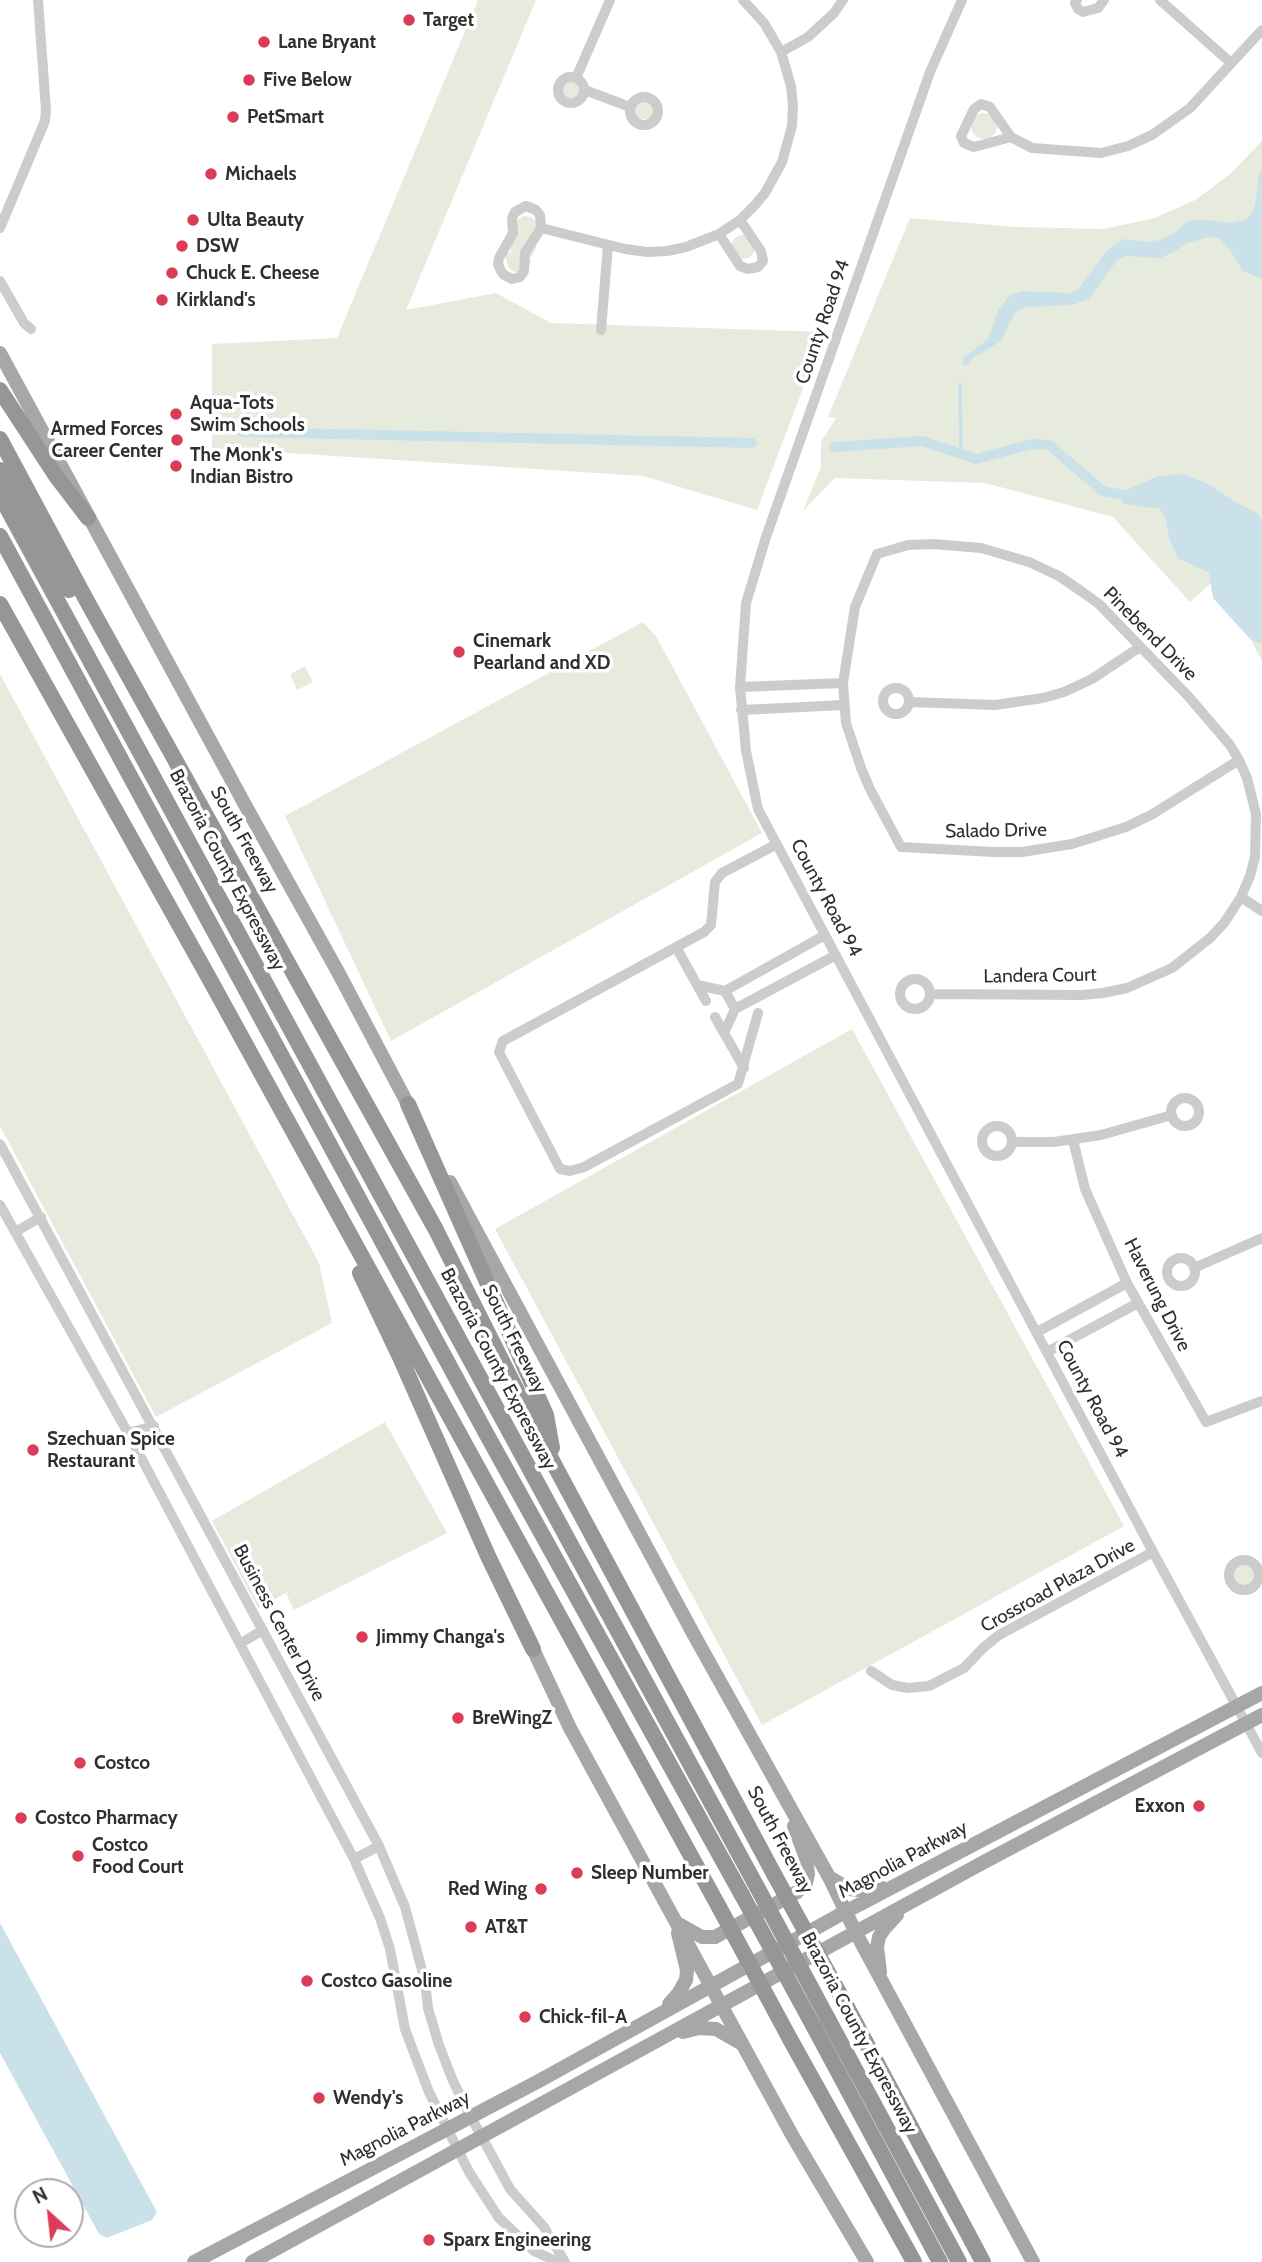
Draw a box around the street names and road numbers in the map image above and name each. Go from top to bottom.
street label: County Road 94 [791,257,855,387]
street label: Pinebend Drive [1098,582,1202,686]
street label: Brazoria County Expressway [164,765,290,975]
street label: South Freeway [205,783,283,897]
street label: Salado Drive [945,819,1047,843]
street label: County Road 94 [785,835,867,961]
street label: Landera Court [983,964,1097,988]
street label: Haverung Drive [1119,1235,1195,1355]
street label: Brazoria County Expressway [435,1264,561,1474]
street label: South Freeway [477,1281,551,1397]
street label: County Road 94 [1051,1336,1133,1462]
street label: Crossroad Plaza Drive [977,1534,1139,1638]
street label: Business Center Drive [228,1541,330,1705]
street label: South Freeway [742,1782,818,1898]
street label: Magnolia Parkway [834,1816,972,1904]
street label: Brazoria County Expressway [796,1928,922,2138]
street label: Magnolia Parkway [336,2086,474,2172]

